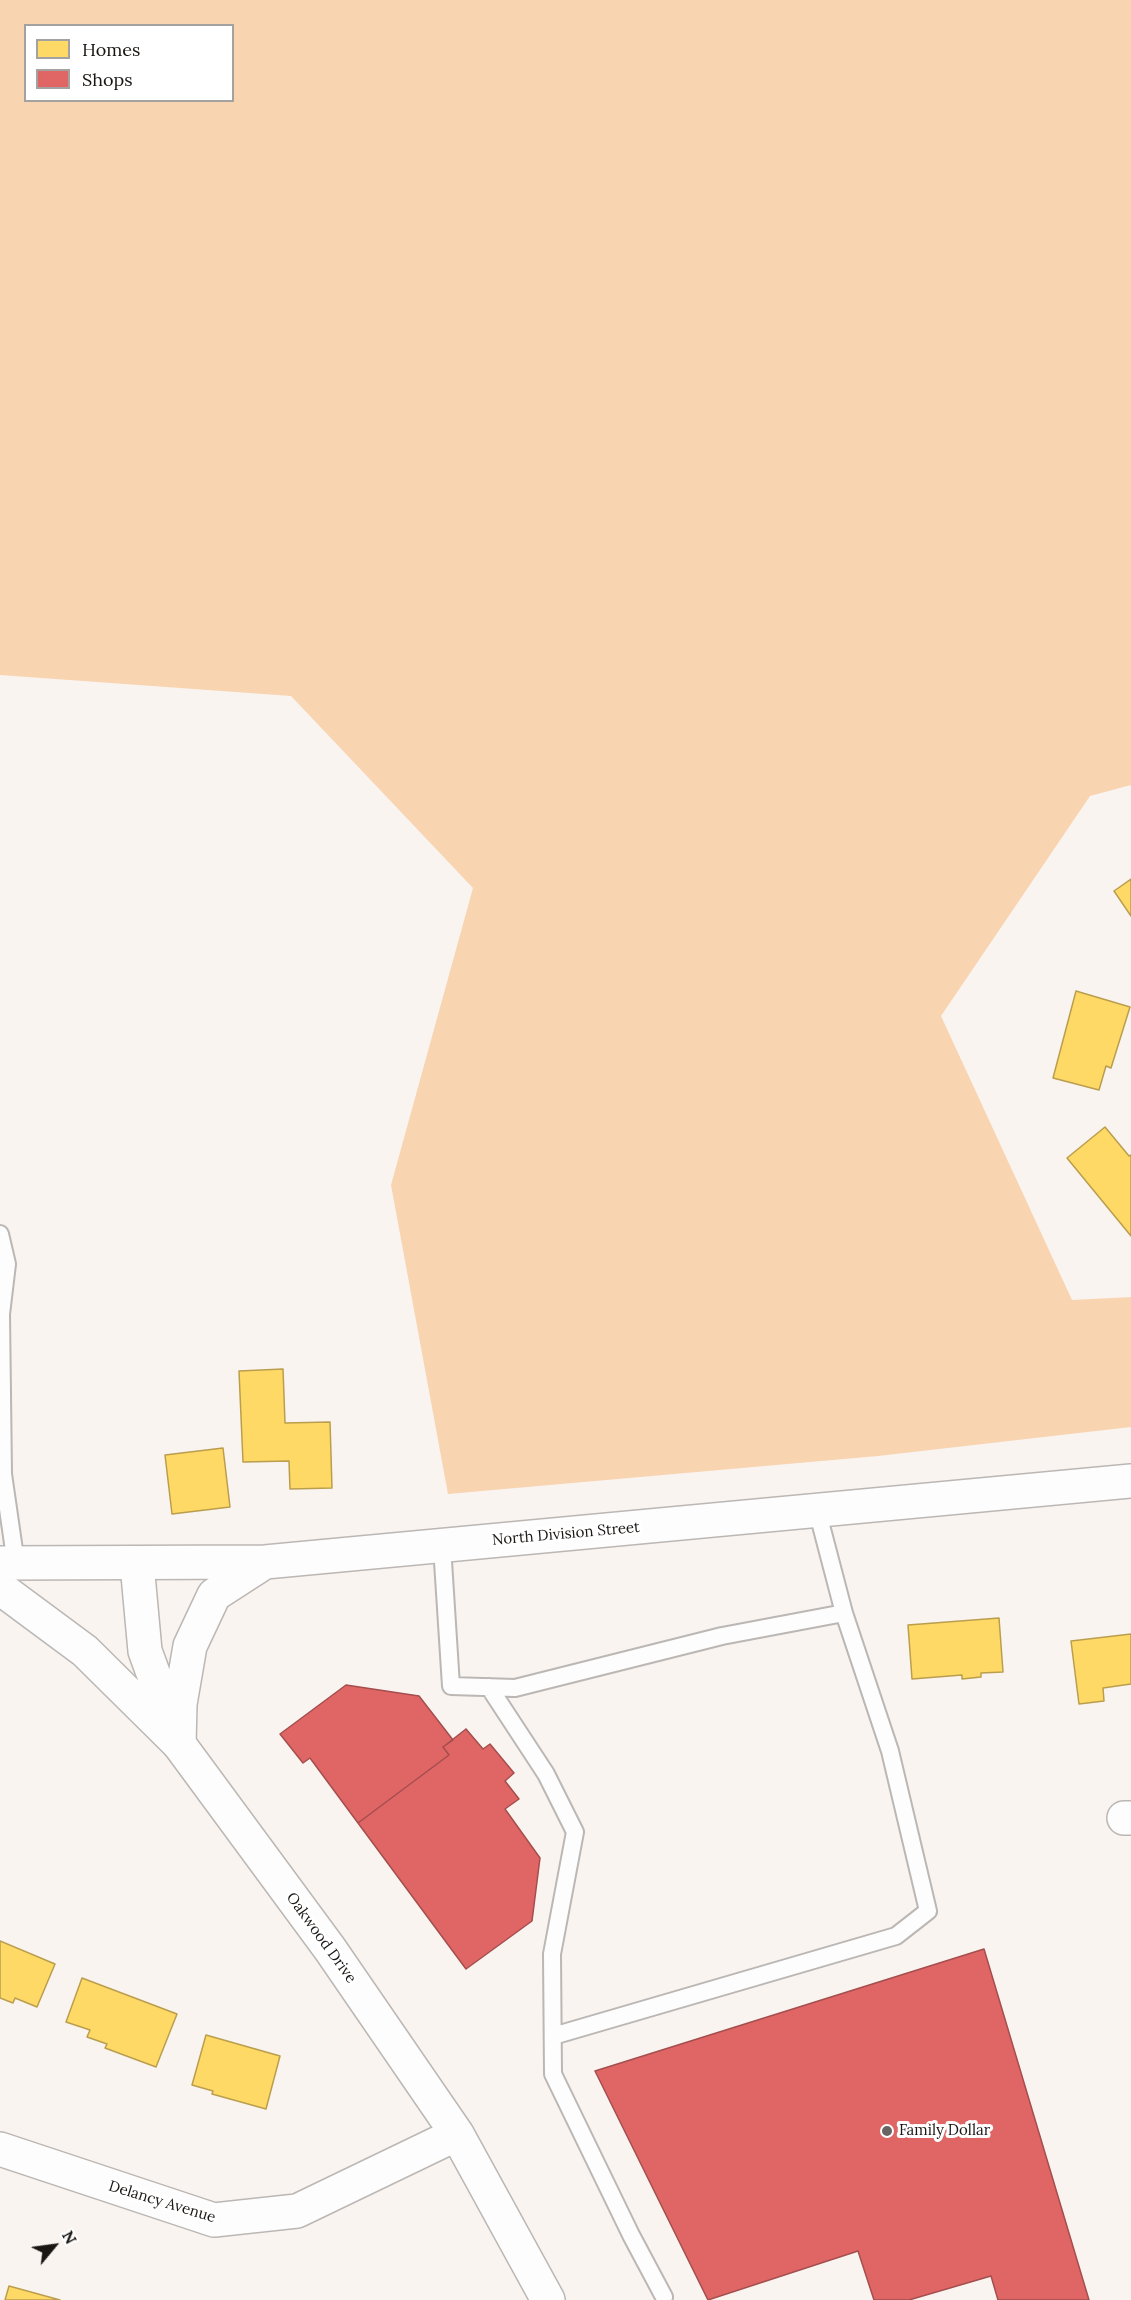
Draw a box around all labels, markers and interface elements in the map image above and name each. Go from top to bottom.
legend [24,24,234,102]
text: Homes [82,38,140,61]
text: Shops [82,68,133,91]
street label: North Division Street [491,1519,641,1549]
street label: Oakwood Drive [282,1889,360,1987]
place label: Family Dollar [899,2122,990,2140]
marker: Family Dollar [880,2124,894,2138]
street label: Delancy Avenue [106,2177,218,2227]
north arrow [24,2216,84,2276]
text: N [58,2227,81,2248]

